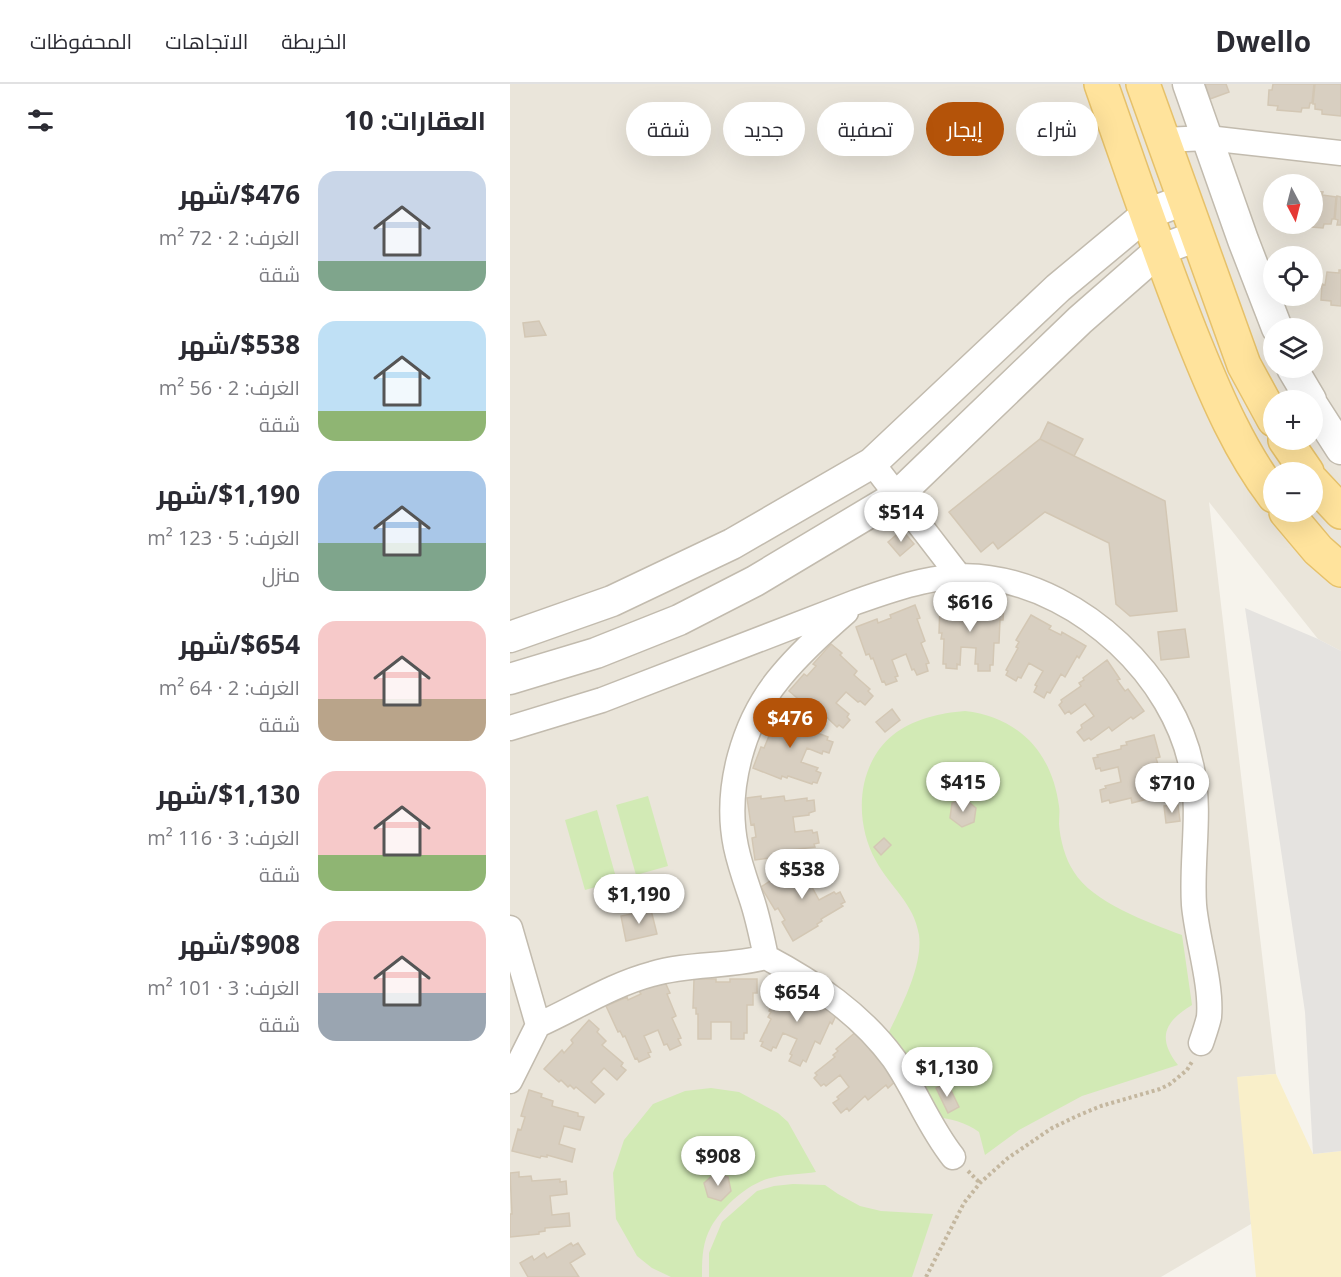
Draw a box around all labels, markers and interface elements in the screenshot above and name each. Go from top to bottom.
text: Dwello [1215,22,1311,60]
text: المحفوظات [30,27,132,55]
text: الاتجاهات [165,27,248,55]
text: الخريطة [281,27,347,55]
text: العقارات: 10 [344,102,486,138]
chip: شقة [626,102,711,156]
chip: جديد [723,102,805,156]
chip: تصفية [817,102,914,156]
chip: إيجار [926,102,1004,156]
chip: شراء [1016,102,1098,156]
icon: filters [24,104,57,137]
north arrow [1263,174,1323,234]
map controls [1263,174,1323,522]
text: $476/شهر [179,176,300,212]
icon: home [366,195,438,267]
text: الغرف: 2 · 72 m² [159,224,300,251]
button: locate [1263,246,1323,306]
text: شقة [259,261,300,288]
button: layers [1263,318,1323,378]
text: $538/شهر [179,326,300,362]
icon: home [366,345,438,417]
text: الغرف: 2 · 56 m² [159,374,300,401]
button: + [1263,390,1323,450]
text: شقة [259,411,300,438]
button: − [1263,462,1323,522]
text: $1,190/شهر [157,476,300,512]
pin: $514 [865,492,937,543]
icon: home [366,495,438,567]
text: $514 [878,498,924,525]
text: الغرف: 5 · 123 m² [147,524,300,551]
text: منزل [262,561,300,588]
pin: $616 [934,582,1006,633]
text: $616 [947,588,993,615]
text: $654/شهر [179,626,300,662]
icon: home [366,645,438,717]
text: الغرف: 2 · 64 m² [159,674,300,701]
pin: $476 [754,698,826,749]
text: $476 [767,704,813,731]
text: شقة [259,711,300,738]
pin: $415 [927,762,999,813]
pin: $710 [1136,763,1208,814]
text: $415 [940,768,986,795]
text: $710 [1149,769,1195,796]
text: $1,130/شهر [157,776,300,812]
icon: home [366,795,438,867]
text: الغرف: 3 · 116 m² [147,824,300,851]
pin: $538 [766,849,838,900]
text: $538 [779,855,825,882]
text: شقة [259,861,300,888]
pin: $1,190 [590,874,688,925]
text: $1,190 [608,880,670,907]
text: $908/شهر [179,926,300,962]
icon: home [366,945,438,1017]
pin: $654 [761,972,833,1023]
text: الغرف: 3 · 101 m² [147,974,300,1001]
text: $654 [774,978,820,1005]
text: شقة [259,1011,300,1038]
pin: $1,130 [898,1047,996,1098]
text: $1,130 [916,1053,978,1080]
pin: $908 [682,1136,754,1187]
text: $908 [695,1142,741,1169]

